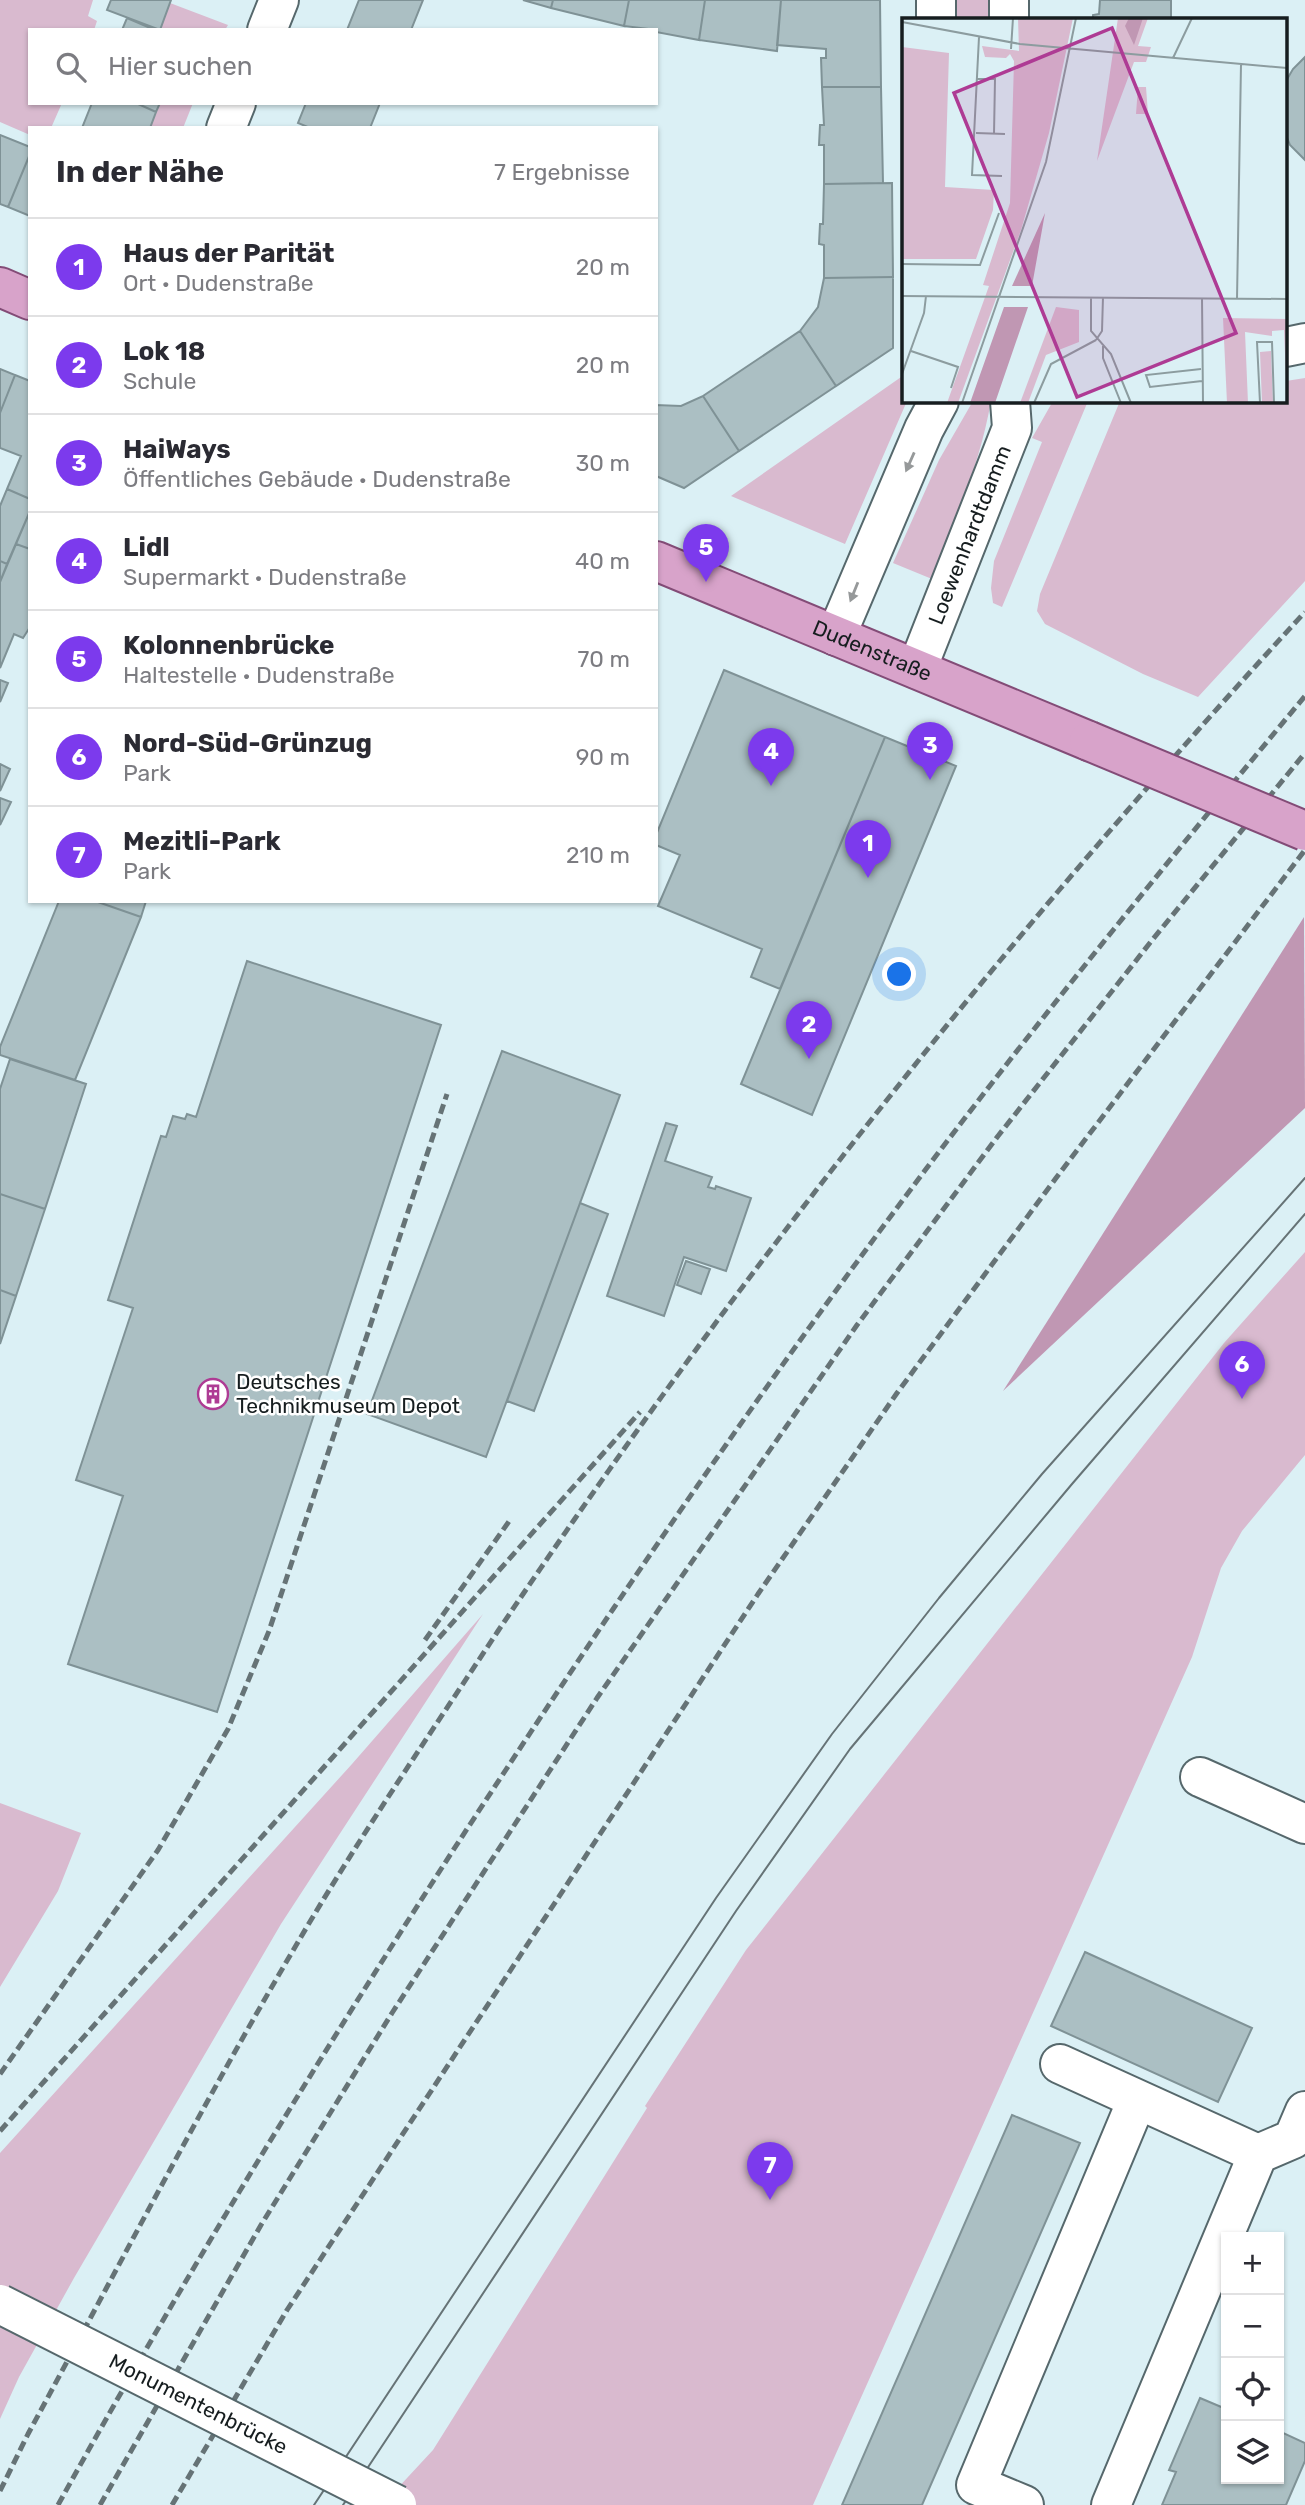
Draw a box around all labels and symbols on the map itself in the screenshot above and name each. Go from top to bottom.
inset map [902,18,1288,402]
street label: Loewenhardtdamm [923,442,1016,628]
one-way arrow [904,452,915,473]
pin: 5 [683,524,729,582]
one-way arrow [848,582,859,603]
street label: Dudenstraße [809,615,936,686]
pin: 3 [907,722,953,780]
pin: 4 [748,728,794,786]
pin: 1 [845,820,891,878]
your location [882,957,916,991]
pin: 2 [786,1001,832,1059]
pin: 6 [1219,1341,1265,1399]
place label: Deutsches Technikmuseum Depot [236,1369,460,1418]
building icon: Deutsches Technikmuseum Depot [196,1377,230,1411]
pin: 7 [747,2142,793,2200]
street label: Monumentenbrücke [105,2348,292,2459]

